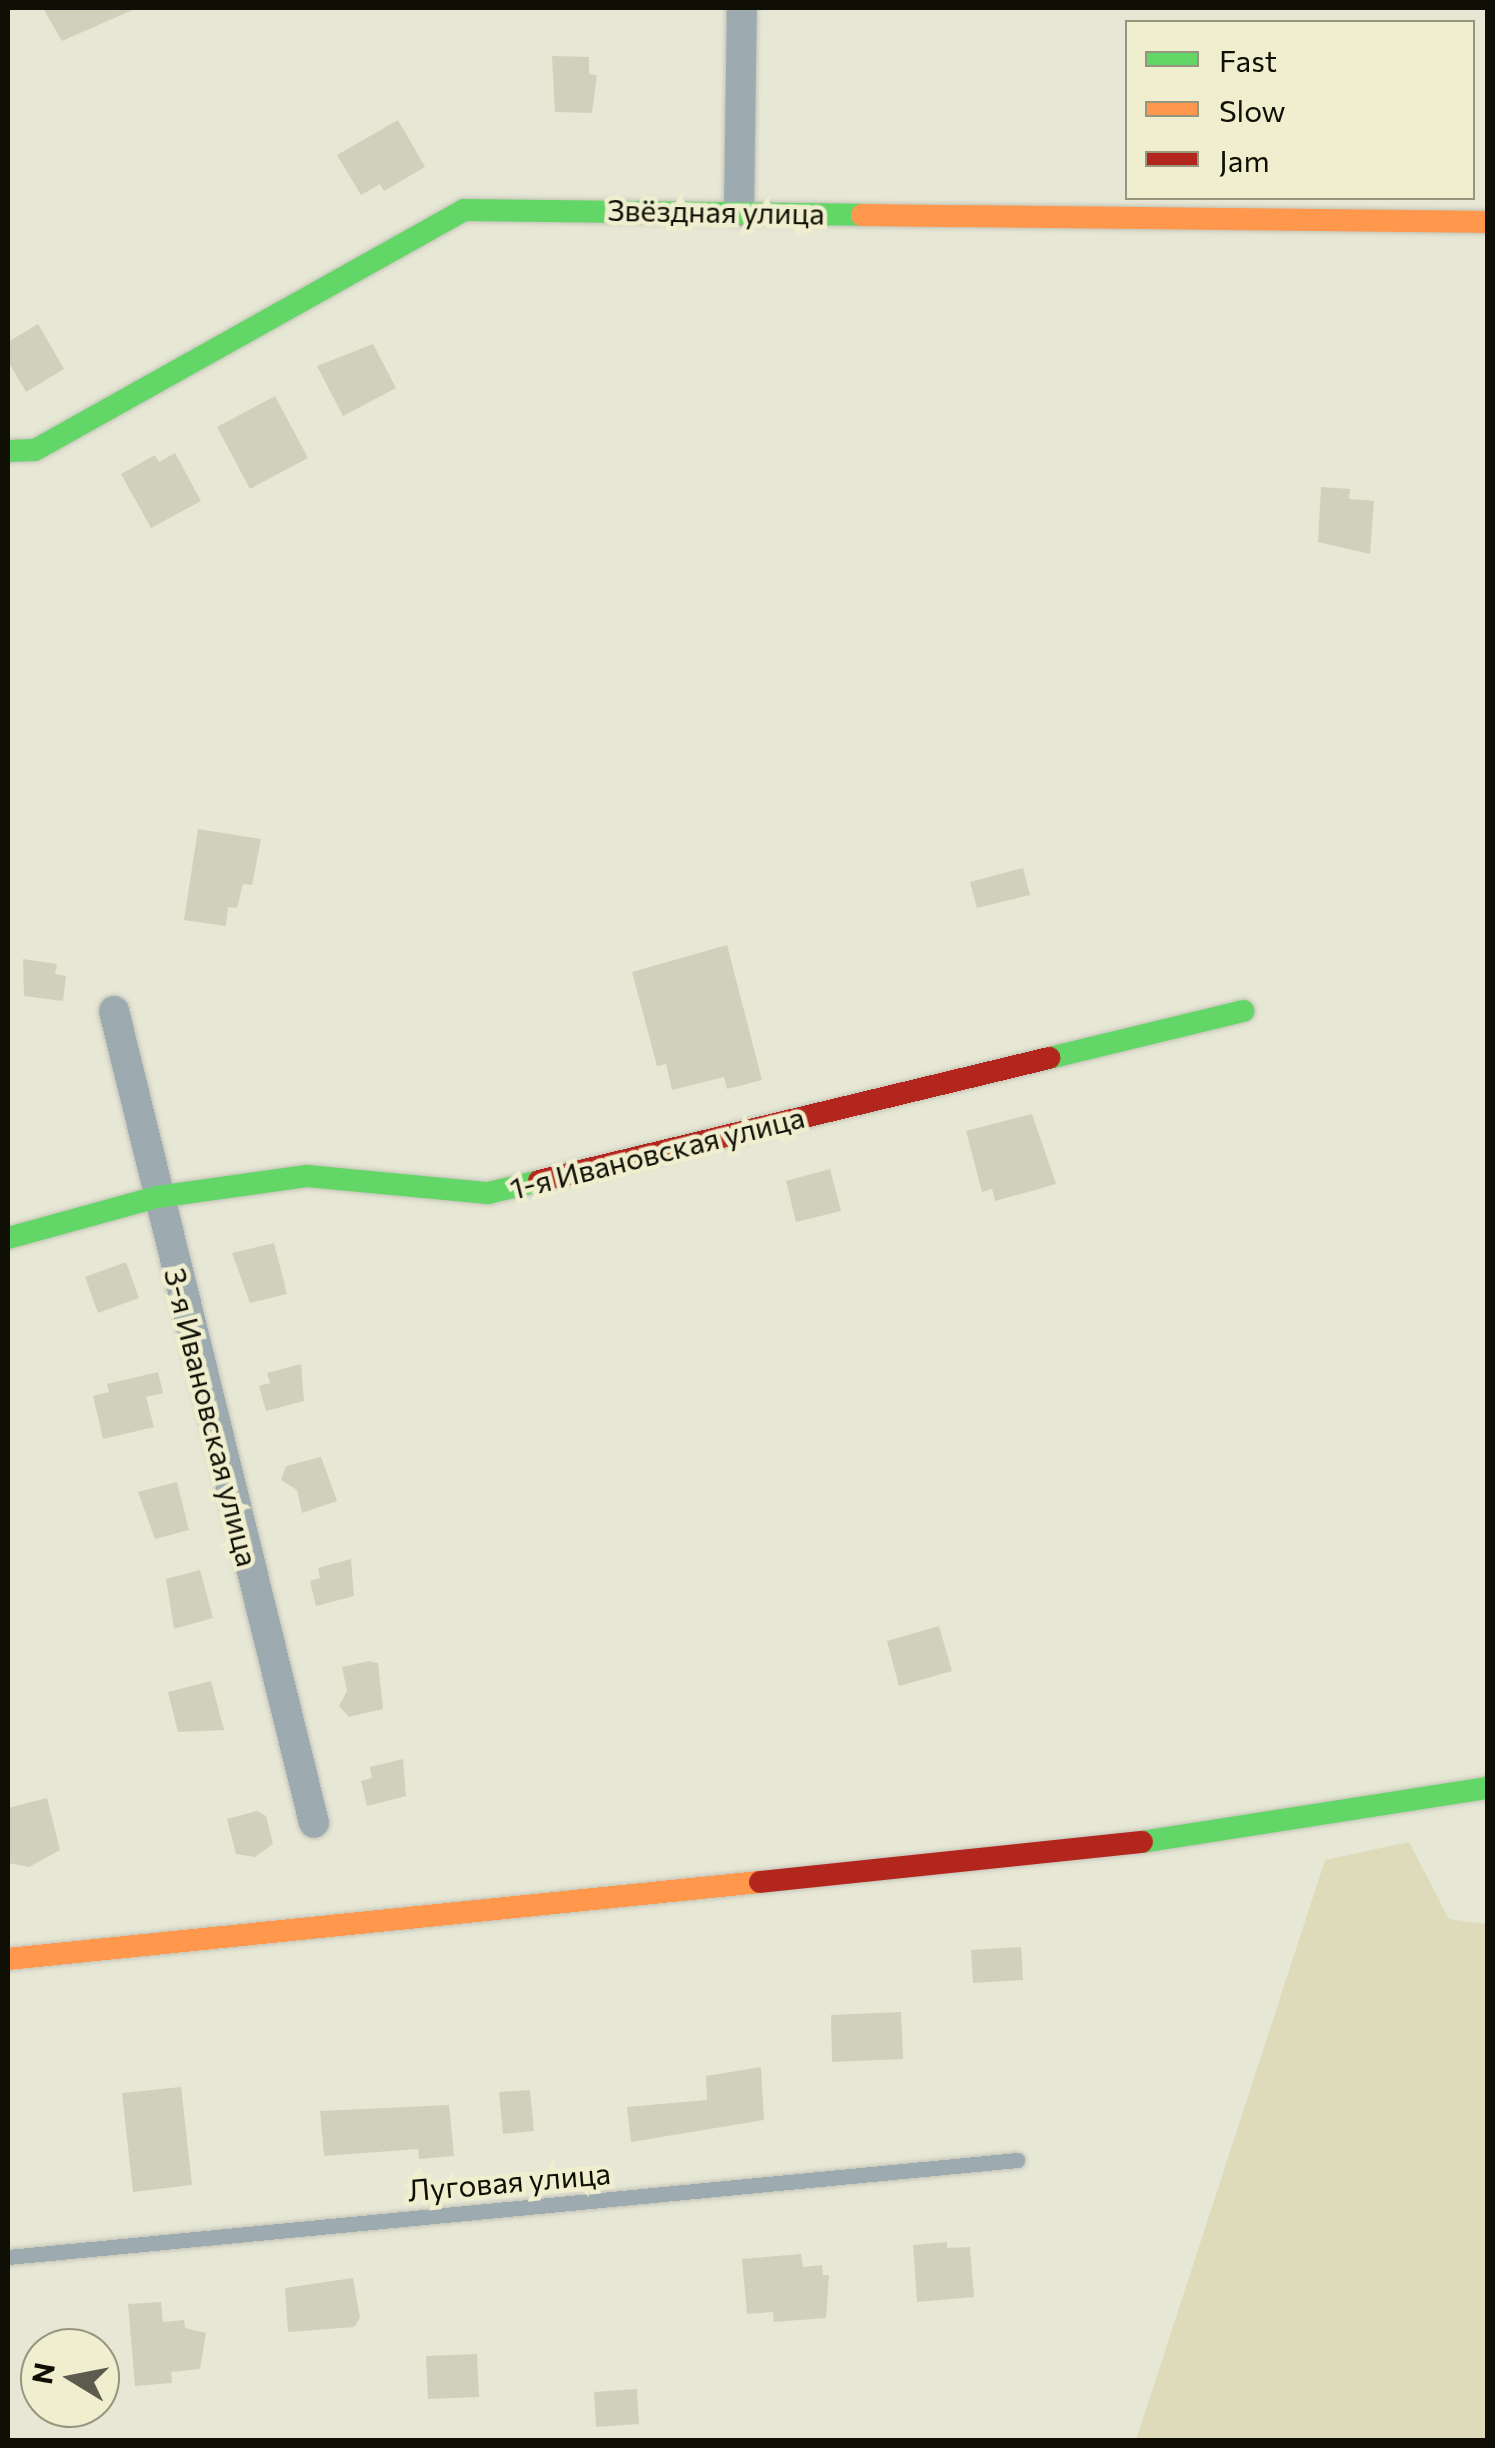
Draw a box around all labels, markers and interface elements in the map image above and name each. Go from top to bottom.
legend [1125,20,1475,200]
text: Fast [1219,41,1277,78]
text: Slow [1219,91,1286,128]
text: Jam [1219,141,1270,178]
street label: Звёздная улица [607,191,825,231]
street label: 1-я Ивановская улица [506,1098,808,1206]
street label: 3-я Ивановская улица [157,1264,267,1570]
street label: Луговая улица [406,2154,612,2208]
north arrow [20,2328,120,2428]
text: N [24,2360,61,2386]

